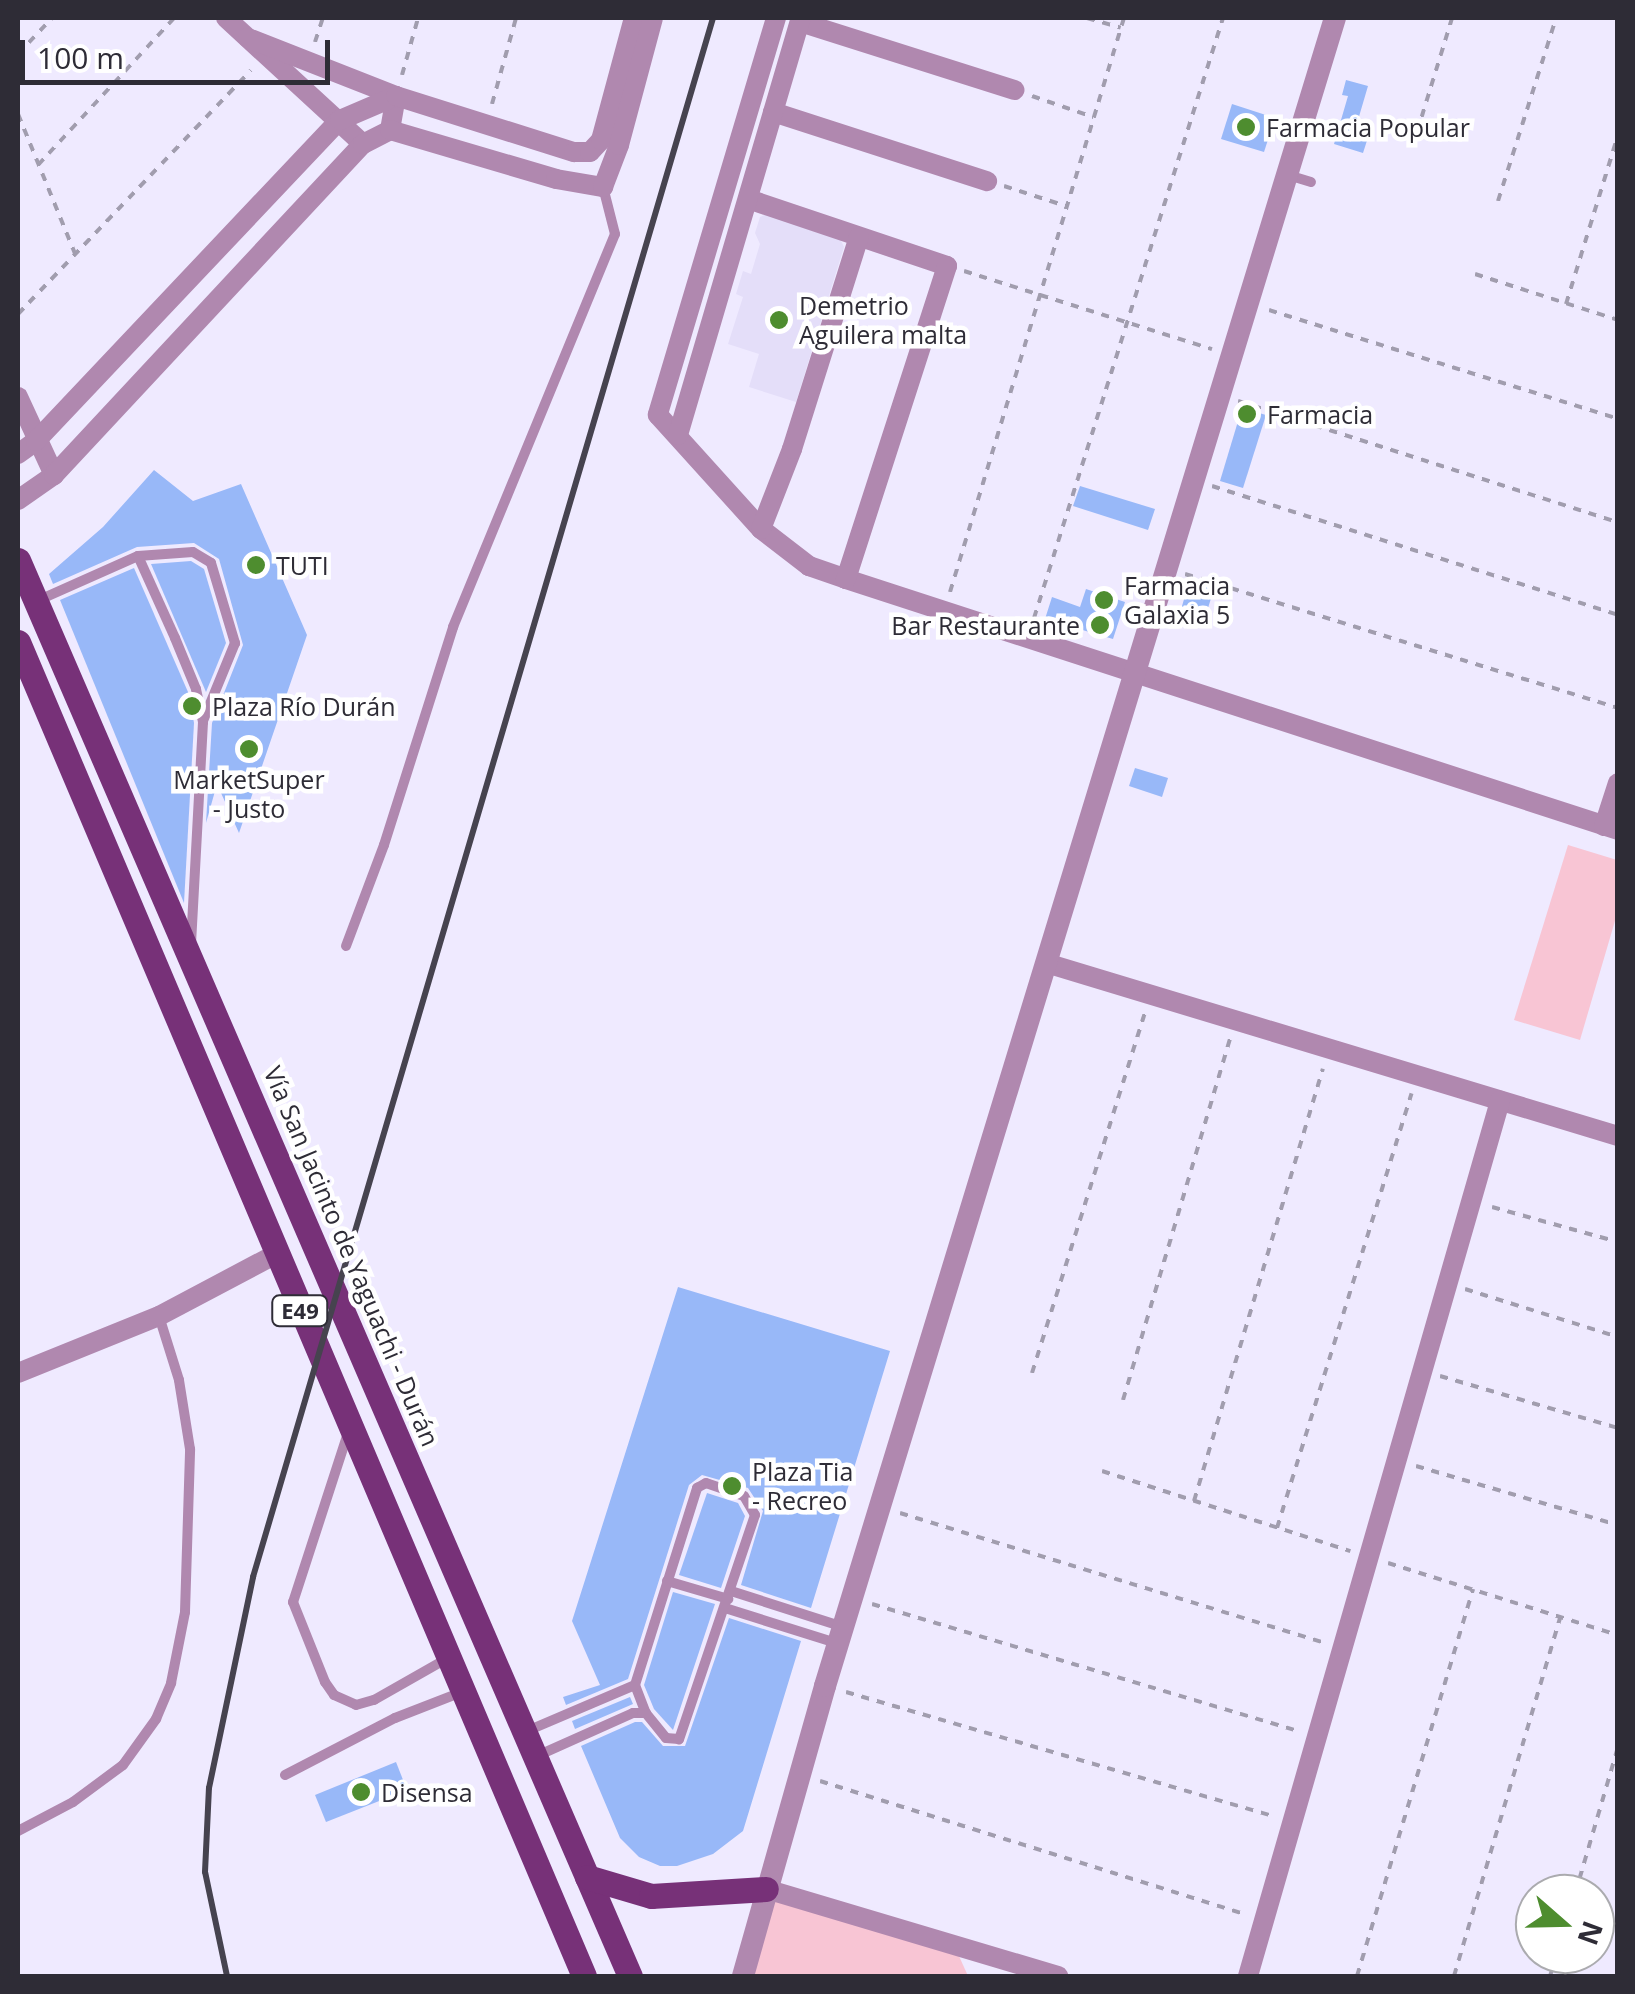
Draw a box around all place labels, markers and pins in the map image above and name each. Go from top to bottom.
place label: Farmacia Popular [1266,112,1470,142]
marker: Farmacia Popular [1235,116,1257,138]
place label: Demetrio Aguilera malta [799,291,967,350]
marker: Demetrio Aguilera malta [768,309,790,331]
place label: Farmacia [1267,399,1373,429]
marker: Farmacia [1236,403,1258,425]
place label: TUTI [276,550,329,580]
marker: TUTI [245,554,267,576]
place label: Farmacia Galaxia 5 [1124,571,1230,630]
marker: Farmacia Galaxia 5 [1093,589,1115,611]
place label: Bar Restaurante [891,610,1080,640]
marker: Bar Restaurante [1089,614,1111,636]
place label: Plaza Río Durán [212,691,396,721]
marker: Plaza Río Durán [181,695,203,717]
marker: MarketSuper - Justo [238,738,260,760]
place label: MarketSuper - Justo [173,765,325,824]
place label: Plaza Tia - Recreo [752,1457,853,1516]
marker: Plaza Tia - Recreo [721,1475,743,1497]
place label: Disensa [381,1777,473,1807]
marker: Disensa [350,1781,372,1803]

